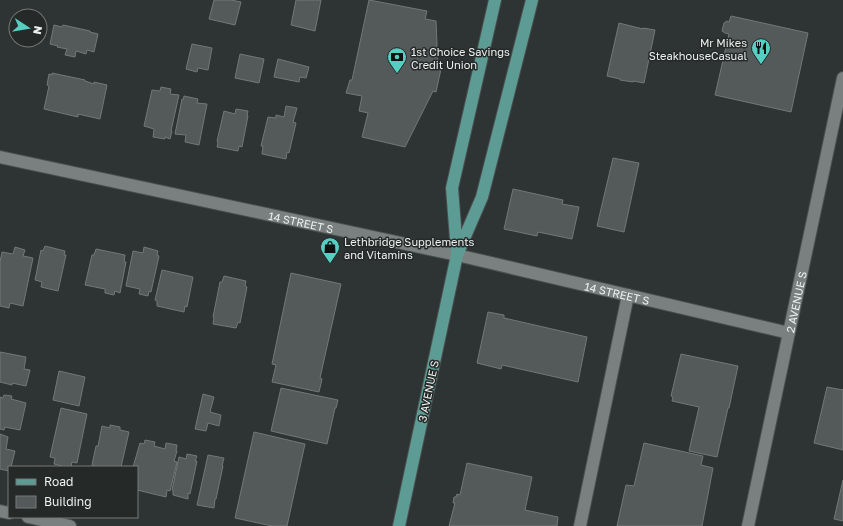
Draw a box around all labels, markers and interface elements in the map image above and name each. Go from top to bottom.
north arrow [8,8,48,48]
text: N [31,25,45,36]
place label: Mr Mikes SteakhouseCasual [649,36,747,62]
restaurant icon: Mr Mikes SteakhouseCasual [750,37,772,65]
place label: 1st Choice Savings Credit Union [411,45,510,71]
bank icon: 1st Choice Savings Credit Union [386,46,408,74]
street label: 14 STREET S [267,208,335,235]
place label: Lethbridge Supplements and Vitamins [344,235,475,261]
shop icon: Lethbridge Supplements and Vitamins [319,236,341,264]
street label: 2 AVENUE S [783,270,808,334]
street label: 14 STREET S [584,279,651,307]
street label: 3 AVENUE S [415,359,441,423]
legend [8,466,138,518]
text: Road [44,474,73,489]
text: Building [44,494,92,509]

